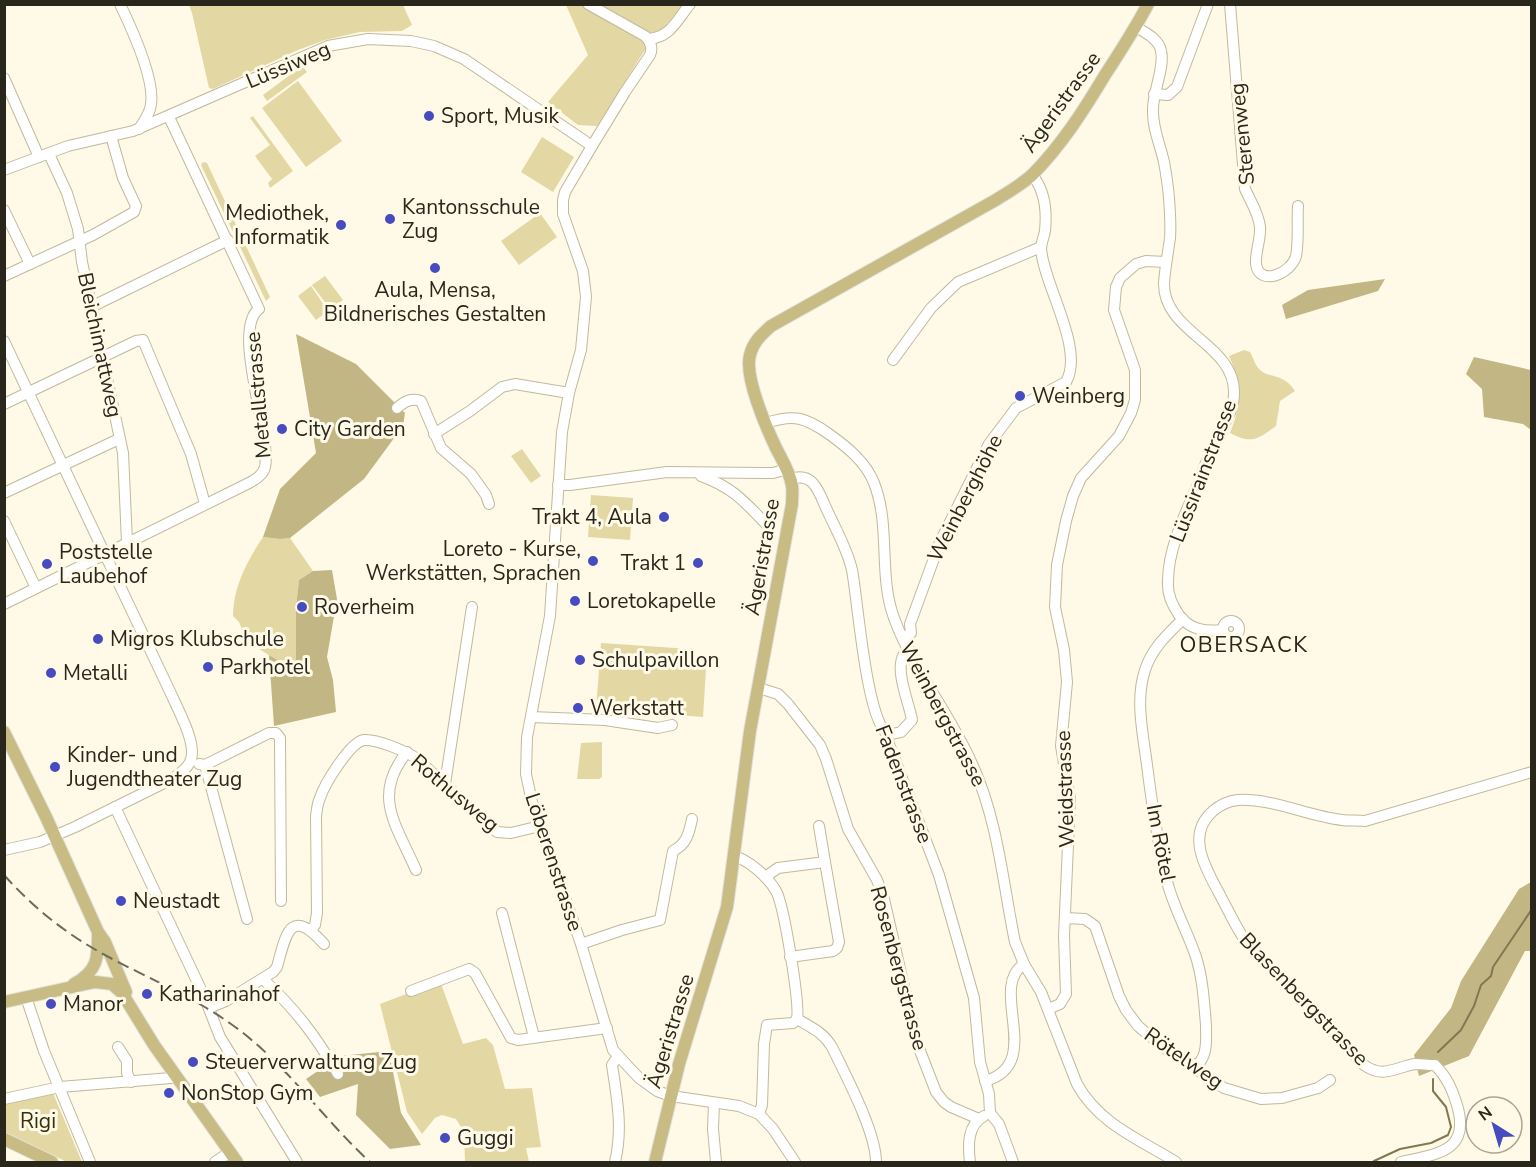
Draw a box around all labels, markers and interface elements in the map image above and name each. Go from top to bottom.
street label: Lüssiweg [242,35,334,95]
street label: Ägeristrasse [1015,46,1107,158]
street label: Sterenweg [1223,81,1261,187]
place label: Sport, Musik [441,102,559,130]
marker: Sport, Musik [422,109,436,123]
place label: Kantonsschule Zug [402,193,540,245]
place label: Mediothek, Informatik [225,199,329,251]
marker: Kantonsschule Zug [383,212,397,226]
marker: Mediothek, Informatik [334,218,348,232]
marker: Aula, Mensa, Bildnerisches Gestalten [428,261,442,275]
street label: Bleichimattweg [71,270,129,420]
place label: Aula, Mensa, Bildnerisches Gestalten [324,276,546,328]
street label: Metallstrasse [239,330,277,460]
place label: Weinberg [1032,382,1125,410]
marker: Weinberg [1013,389,1027,403]
street label: Lüssirainstrasse [1163,396,1243,546]
place label: City Garden [294,415,406,443]
marker: City Garden [275,422,289,436]
street label: Weinberghöhe [921,429,1009,567]
street label: Ägeristrasse [738,496,786,618]
place label: Trakt 4, Aula [532,503,652,531]
marker: Trakt 4, Aula [657,510,671,524]
place label: Loreto - Kurse, Werkstätten, Sprachen [366,535,581,587]
place label: Poststelle Laubehof [59,538,153,590]
place label: Trakt 1 [621,549,686,577]
marker: Loreto - Kurse, Werkstätten, Sprachen [586,554,600,568]
marker: Trakt 1 [691,556,705,570]
marker: Poststelle Laubehof [40,557,54,571]
place label: Loretokapelle [587,587,716,615]
place label: Roverheim [314,593,415,621]
marker: Loretokapelle [568,594,582,608]
marker: Roverheim [295,600,309,614]
place label: Migros Klubschule [110,625,284,653]
district label: OBERSACK [1179,630,1309,660]
marker: Migros Klubschule [91,632,105,646]
street label: Weinbergstrasse [893,637,993,791]
place label: Schulpavillon [592,646,719,674]
place label: Parkhotel [220,653,311,681]
marker: Schulpavillon [573,653,587,667]
place label: Metalli [63,659,128,687]
marker: Parkhotel [201,660,215,674]
marker: Metalli [44,666,58,680]
place label: Werkstatt [590,694,684,722]
marker: Werkstatt [571,701,585,715]
street label: Fadenstrasse [869,721,939,847]
street label: Weidstrasse [1049,730,1081,848]
place label: Kinder- und Jugendtheater Zug [66,741,242,793]
street label: Rothusweg [405,748,505,838]
marker: Kinder- und Jugendtheater Zug [48,760,62,774]
street label: Löberenstrasse [518,789,590,935]
street label: Im Rötel [1140,802,1182,885]
street label: Rosenbergstrasse [864,883,934,1053]
place label: Neustadt [133,887,220,915]
marker: Neustadt [114,894,128,908]
street label: Blasenbergstrasse [1233,926,1375,1072]
street label: Ägeristrasse [639,970,701,1092]
place label: Katharinahof [159,980,281,1008]
marker: Katharinahof [140,987,154,1001]
place label: Manor [63,990,124,1018]
marker: Manor [44,997,58,1011]
street label: Rötelweg [1139,1021,1229,1095]
place label: Steuerverwaltung Zug [205,1048,417,1076]
marker: Steuerverwaltung Zug [186,1055,200,1069]
place label: NonStop Gym [181,1079,314,1107]
marker: NonStop Gym [162,1086,176,1100]
north arrow [1464,1095,1524,1155]
text: N [1474,1101,1497,1126]
park label: Rigi [20,1107,56,1135]
place label: Guggi [457,1124,514,1152]
marker: Guggi [438,1131,452,1145]

